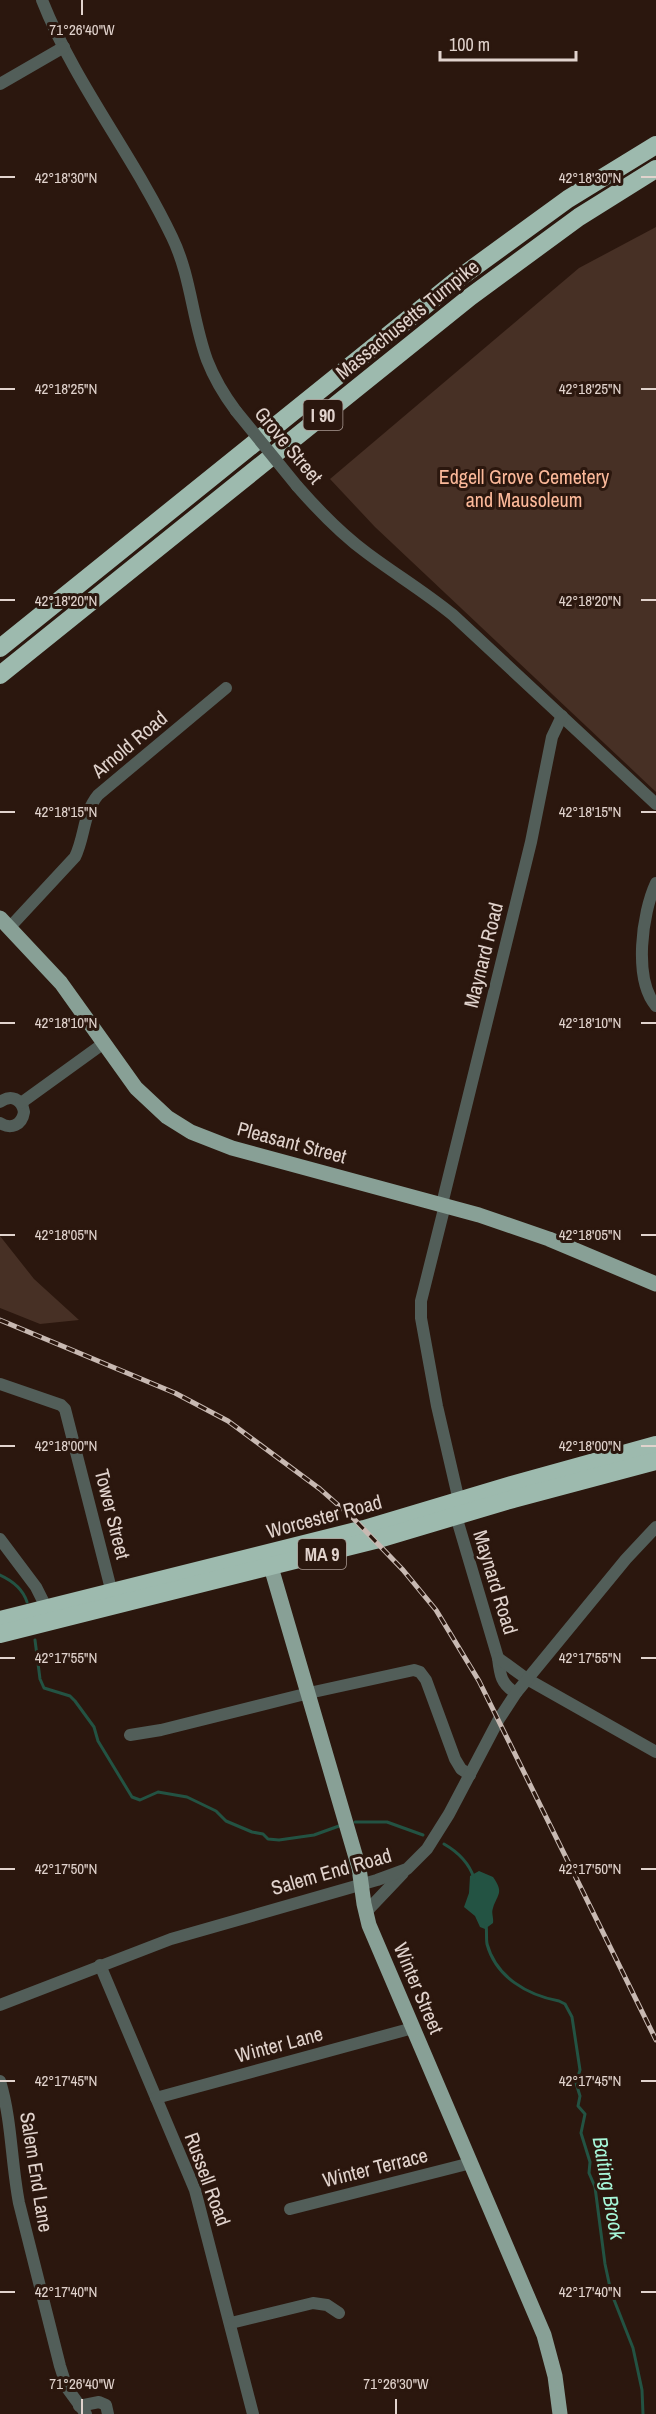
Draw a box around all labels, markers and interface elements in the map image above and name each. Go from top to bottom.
text: 71°26'40"W [49,19,115,40]
scale bar [440,24,576,62]
text: 100 m [449,32,490,57]
text: 42°18'30"N [35,167,97,188]
text: 42°18'30"N [559,167,621,188]
street label: Massachusetts Turnpike [330,253,484,385]
text: 42°18'25"N [35,378,97,399]
text: 42°18'25"N [559,378,621,399]
road number: I 90 [304,400,342,430]
street label: Grove Street [249,401,330,490]
park label: Edgell Grove Cemetery and Mausoleum [439,463,610,513]
text: 42°18'20"N [35,590,97,611]
text: 42°18'20"N [559,590,621,611]
street label: Arnold Road [85,704,173,784]
text: 42°18'15"N [35,801,97,822]
text: 42°18'15"N [559,801,621,822]
street label: Maynard Road [457,900,509,1010]
text: 42°18'10"N [35,1012,97,1033]
text: 42°18'10"N [559,1012,621,1033]
street label: Pleasant Street [234,1114,350,1170]
text: 42°18'05"N [35,1224,97,1245]
text: 42°18'05"N [559,1224,621,1245]
text: 42°18'00"N [35,1435,97,1456]
text: 42°18'00"N [559,1435,621,1456]
street label: Tower Street [89,1466,137,1562]
street label: Worcester Road [263,1488,385,1544]
street label: Maynard Road [467,1527,525,1637]
road number: MA 9 [298,1539,346,1569]
text: 42°17'55"N [35,1647,97,1668]
text: 42°17'55"N [559,1647,621,1668]
street label: Salem End Road [268,1841,394,1901]
text: 42°17'50"N [35,1858,97,1879]
text: 42°17'50"N [559,1858,621,1879]
street label: Winter Street [388,1938,450,2038]
street label: Winter Lane [232,2019,326,2069]
text: 42°17'45"N [35,2070,97,2091]
text: 42°17'45"N [559,2070,621,2091]
street label: Salem End Lane [14,2110,60,2234]
street label: Russell Road [179,2129,237,2229]
water label: Baiting Brook [586,2134,633,2243]
street label: Winter Terrace [320,2141,430,2193]
text: 42°17'40"N [35,2281,97,2302]
text: 42°17'40"N [559,2281,621,2302]
text: 71°26'40"W [49,2373,115,2394]
text: 71°26'30"W [363,2373,429,2394]

